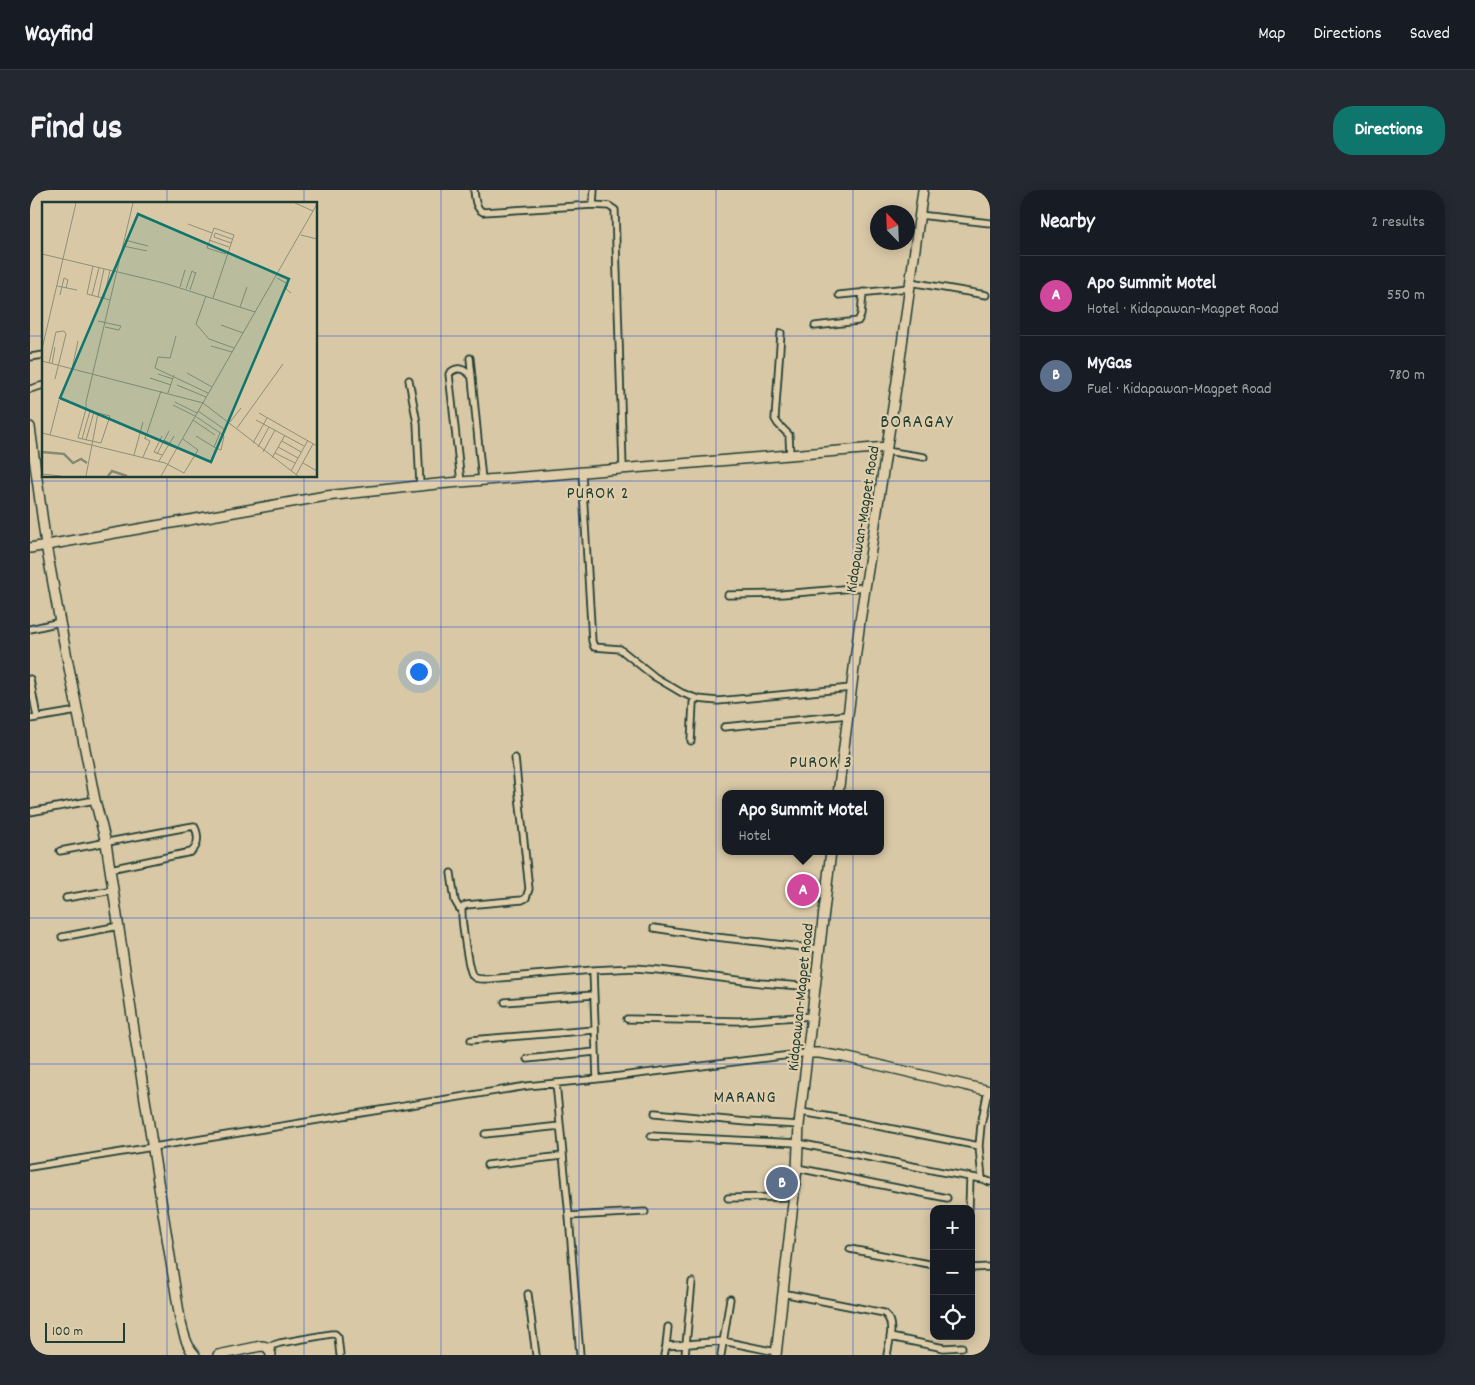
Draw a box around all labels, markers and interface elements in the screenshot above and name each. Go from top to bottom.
text: Wayfind [25,18,93,52]
text: Map [1258,22,1285,47]
text: Directions [1313,22,1382,47]
text: Saved [1410,22,1450,47]
text: Find us [30,105,122,155]
button: Directions [1333,106,1445,155]
inset map [42,202,318,478]
north arrow [870,205,915,250]
text: Nearby [1040,208,1095,238]
text: 2 results [1371,211,1425,234]
text: Apo Summit Motel [1087,271,1216,298]
text: A [1052,284,1060,307]
text: 550 m [1387,284,1425,307]
text: Hotel · Kidapawan-Magpet Road [1087,298,1279,321]
text: MyGas [1087,351,1132,378]
text: B [1052,364,1060,387]
text: 780 m [1389,364,1425,387]
text: Fuel · Kidapawan-Magpet Road [1087,378,1272,401]
district label: BORAGAY [880,410,954,437]
street label: Kidapawan-Magpet Road [840,444,886,595]
district label: PUROK 2 [566,482,630,507]
your location [406,659,432,685]
district label: PUROK 3 [789,751,853,776]
popup [722,790,884,855]
text: Apo Summit Motel [739,798,867,825]
text: Hotel [739,825,771,848]
pin: A [787,871,819,909]
street label: Kidapawan-Magpet Road [782,922,821,1072]
district label: MARANG [714,1086,776,1111]
pin: B [766,1164,798,1202]
map controls [930,1205,975,1340]
button: + [930,1205,975,1250]
button: − [930,1250,975,1295]
button: locate [930,1295,975,1340]
scale bar [45,1320,125,1343]
text: 100 m [52,1322,83,1342]

